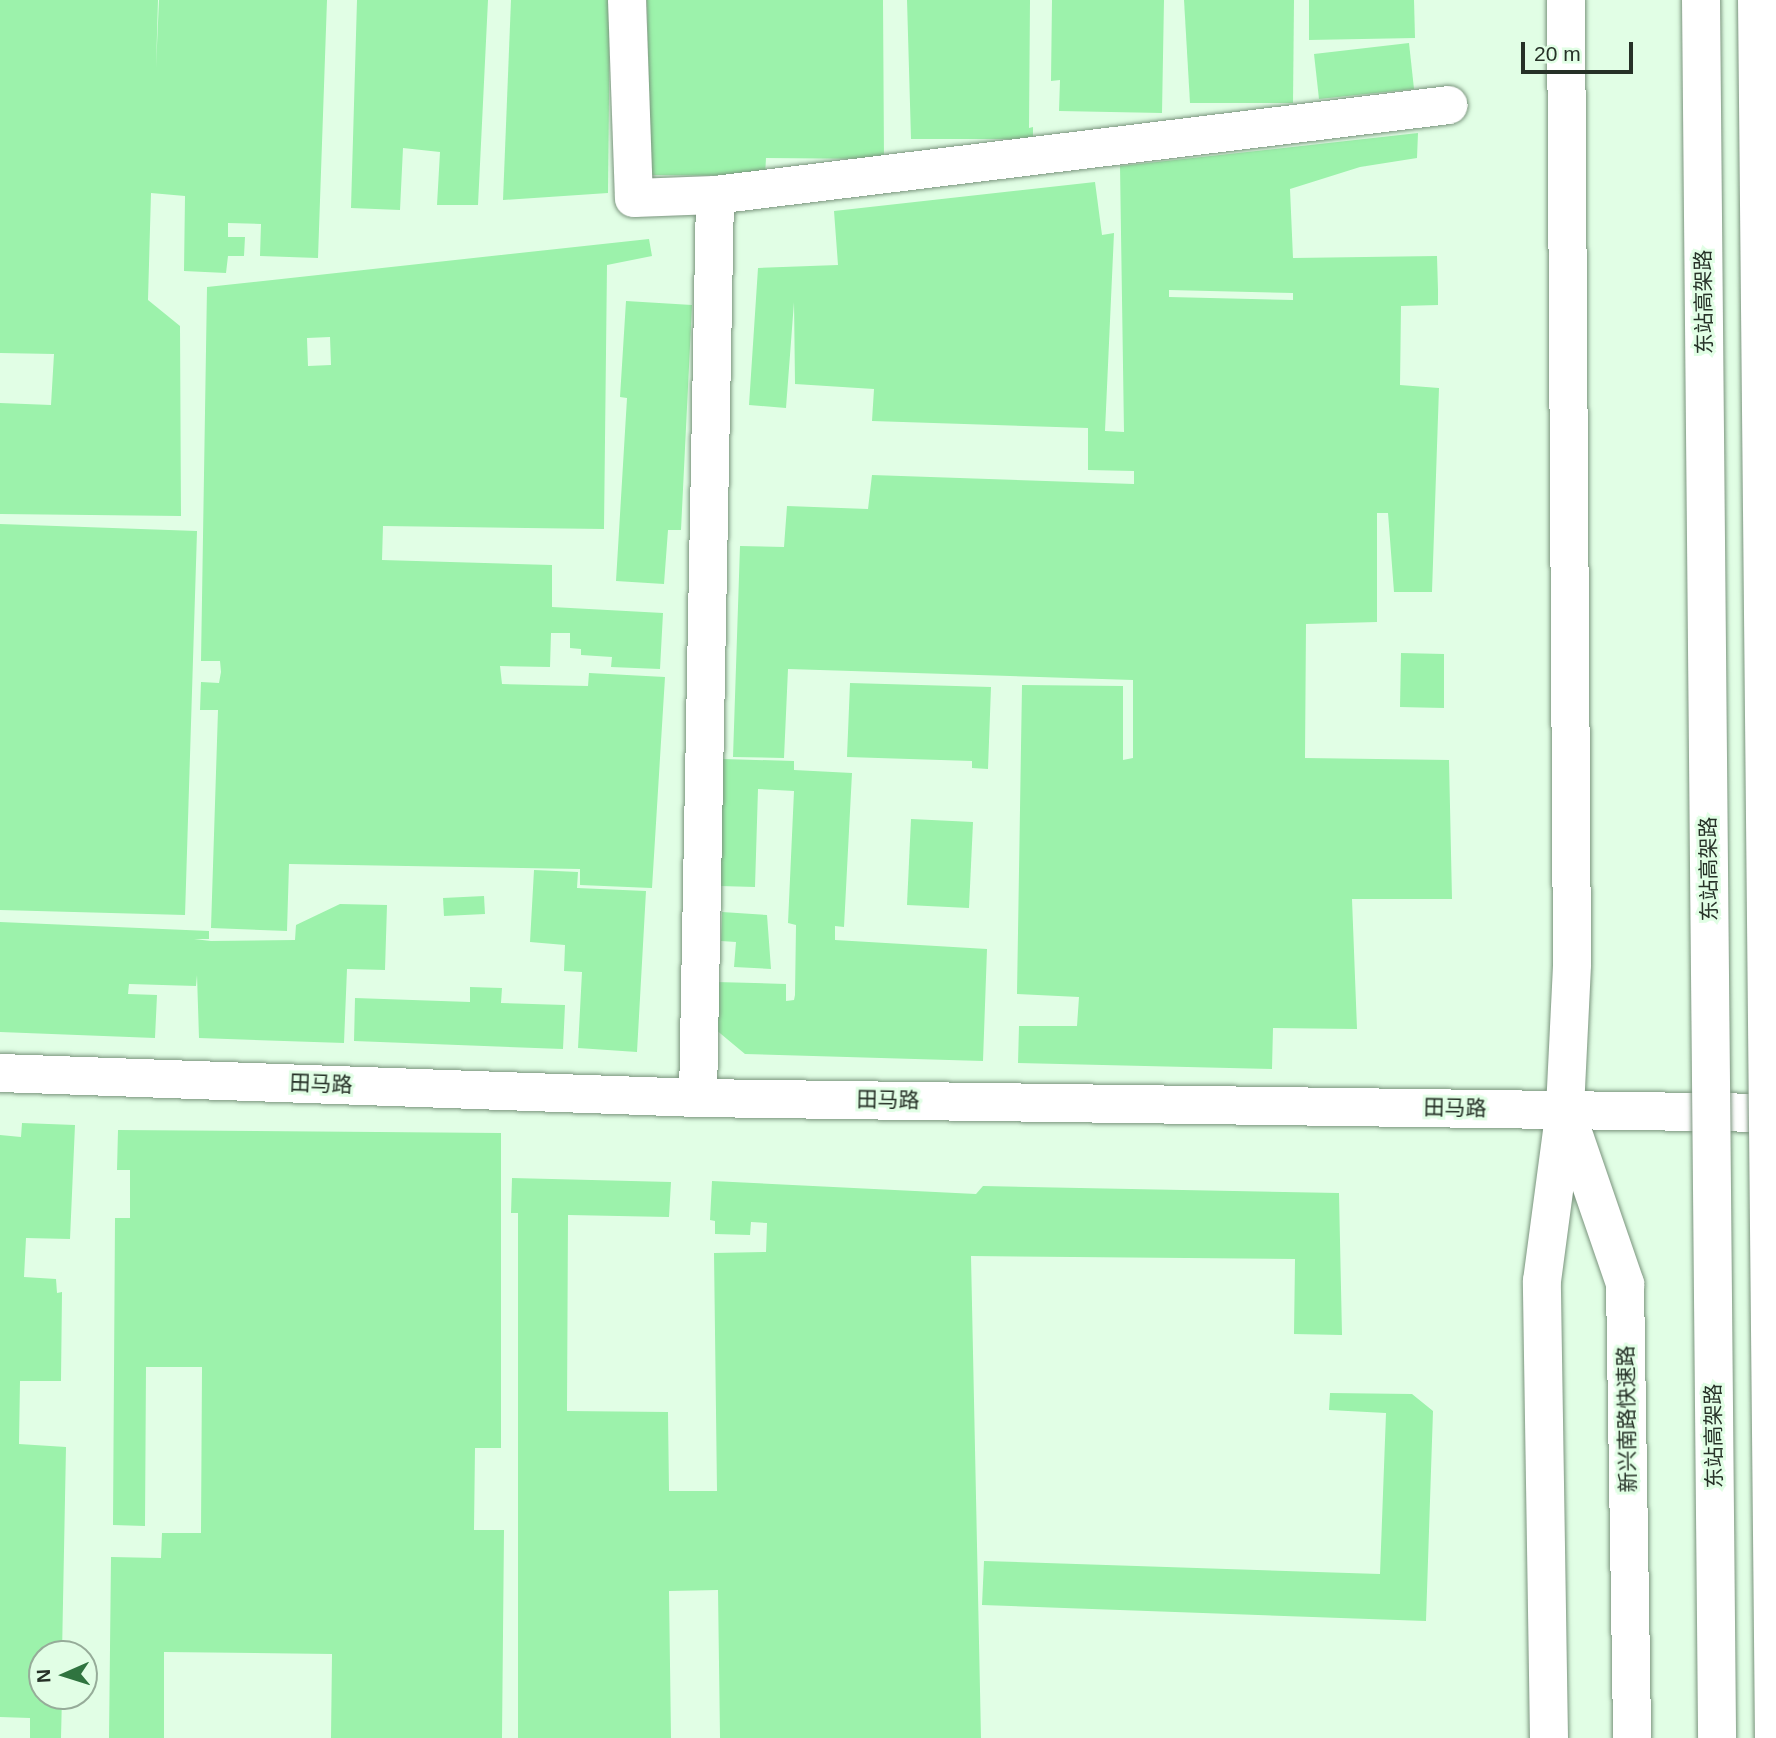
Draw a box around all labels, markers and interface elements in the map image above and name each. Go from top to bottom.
scale bar [1524,28,1636,72]
text: 20 m [1534,42,1581,65]
street label: 东站高架路 [1690,249,1718,355]
street label: 东站高架路 [1695,816,1723,922]
street label: 田马路 [289,1070,353,1098]
street label: 田马路 [856,1087,920,1113]
street label: 田马路 [1423,1095,1487,1121]
street label: 新兴南路快速路 [1613,1345,1641,1493]
street label: 东站高架路 [1700,1383,1728,1489]
north arrow [28,1640,98,1710]
text: N [33,1669,54,1683]

